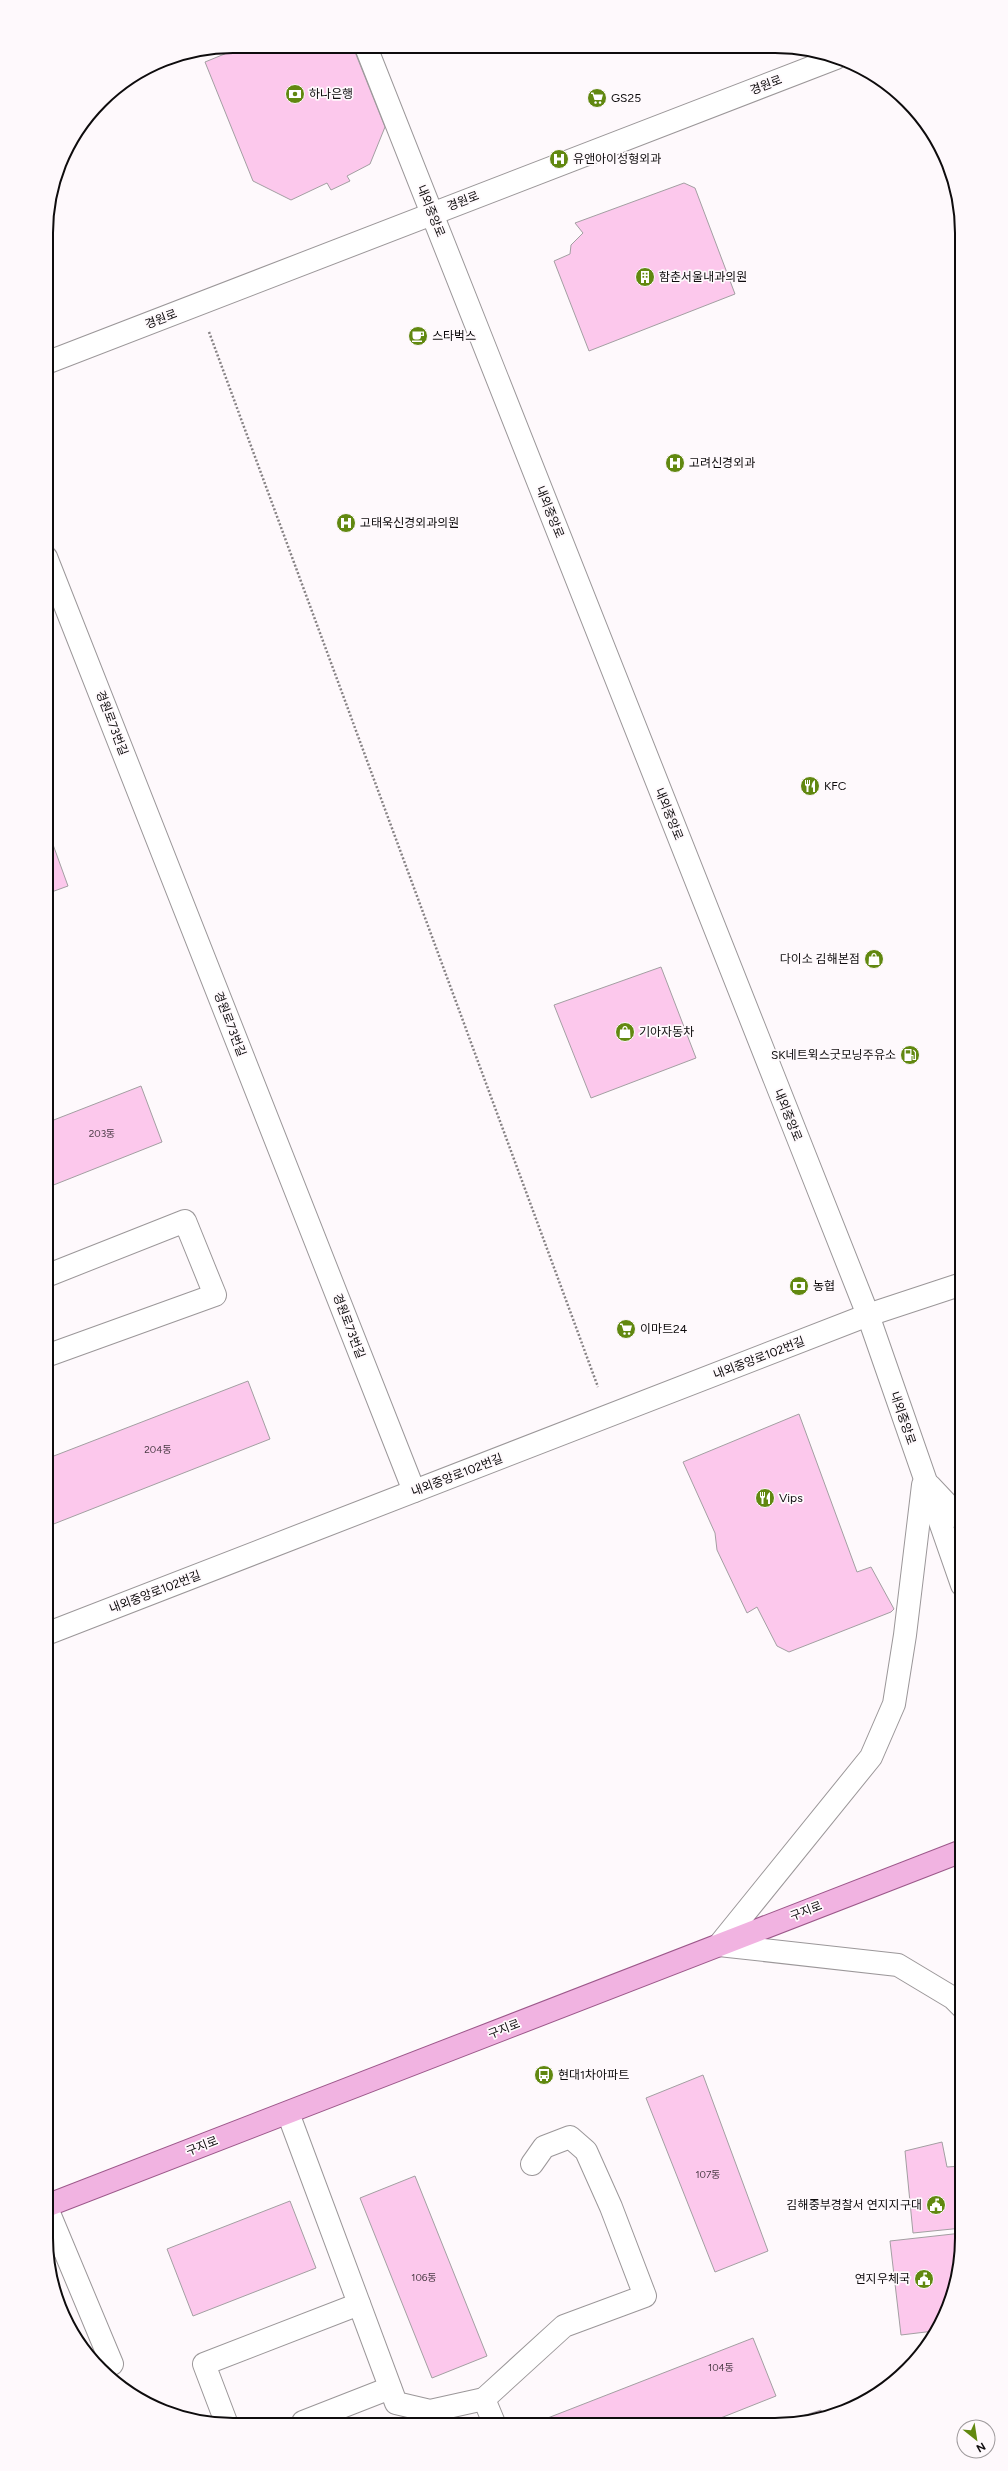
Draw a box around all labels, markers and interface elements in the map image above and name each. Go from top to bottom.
street label: 경원로 [748,73,784,97]
bank icon: 하나은행 [284,83,306,105]
place label: 하나은행 [309,87,353,101]
supermarket icon: GS25 [586,87,608,109]
place label: GS25 [611,91,641,105]
hospital icon: 유앤아이성형외과 [548,148,570,170]
place label: 유앤아이성형외과 [573,152,661,166]
street label: 내외중앙로 [414,183,448,239]
street label: 경원로 [445,189,481,213]
building icon: 함춘서울내과의원 [634,266,656,288]
place label: 함춘서울내과의원 [659,270,747,284]
street label: 경원로 [143,307,179,331]
cafe icon: 스타벅스 [407,325,429,347]
place label: 스타벅스 [432,329,476,343]
hospital icon: 고려신경외과 [664,452,686,474]
place label: 고려신경외과 [689,456,755,470]
street label: 내외중앙로 [533,484,567,540]
hospital icon: 고태욱신경외과의원 [335,512,357,534]
place label: 고태욱신경외과의원 [360,516,459,530]
street label: 경원로73번길 [93,689,131,757]
restaurant icon: KFC [799,775,821,797]
place label: KFC [824,779,847,793]
street label: 내외중앙로 [652,786,686,842]
shop icon: 다이소 김해본점 [863,948,885,970]
place label: 다이소 김해본점 [780,952,860,966]
street label: 경원로73번길 [211,990,249,1058]
shop icon: 기아자동차 [614,1021,636,1043]
place label: 기아자동차 [639,1025,694,1039]
fuel station icon: SK네트윅스굿모닝주유소 [899,1044,921,1066]
place label: SK네트윅스굿모닝주유소 [771,1048,896,1062]
street label: 내외중앙로 [771,1087,805,1143]
house number: 203동 [89,1127,115,1140]
bank icon: 농협 [788,1275,810,1297]
place label: 농협 [813,1279,835,1293]
street label: 경원로73번길 [330,1292,368,1360]
supermarket icon: 이마트24 [615,1318,637,1340]
place label: 이마트24 [640,1322,688,1336]
street label: 내외중앙로102번길 [711,1334,807,1382]
street label: 내외중앙로 [887,1390,919,1446]
house number: 204동 [144,1443,172,1456]
street label: 내외중앙로102번길 [409,1451,505,1499]
restaurant icon: Vips [754,1487,776,1509]
place label: Vips [779,1491,803,1505]
street label: 내외중앙로102번길 [107,1568,203,1616]
street label: 구지로 [788,1899,824,1923]
street label: 구지로 [486,2017,522,2041]
bus stop icon: 현대1차아파트 [533,2064,555,2086]
place label: 현대1차아파트 [558,2068,629,2082]
street label: 구지로 [184,2134,220,2158]
house number: 107동 [695,2168,721,2181]
public building icon: 김해중부경찰서 연지지구대 [925,2194,947,2216]
place label: 김해중부경찰서 연지지구대 [787,2198,922,2212]
public building icon: 연지우체국 [913,2268,935,2290]
house number: 106동 [411,2271,437,2284]
place label: 연지우체국 [855,2272,910,2286]
house number: 104동 [708,2361,734,2374]
north arrow [956,2419,996,2459]
text: N [974,2439,988,2455]

